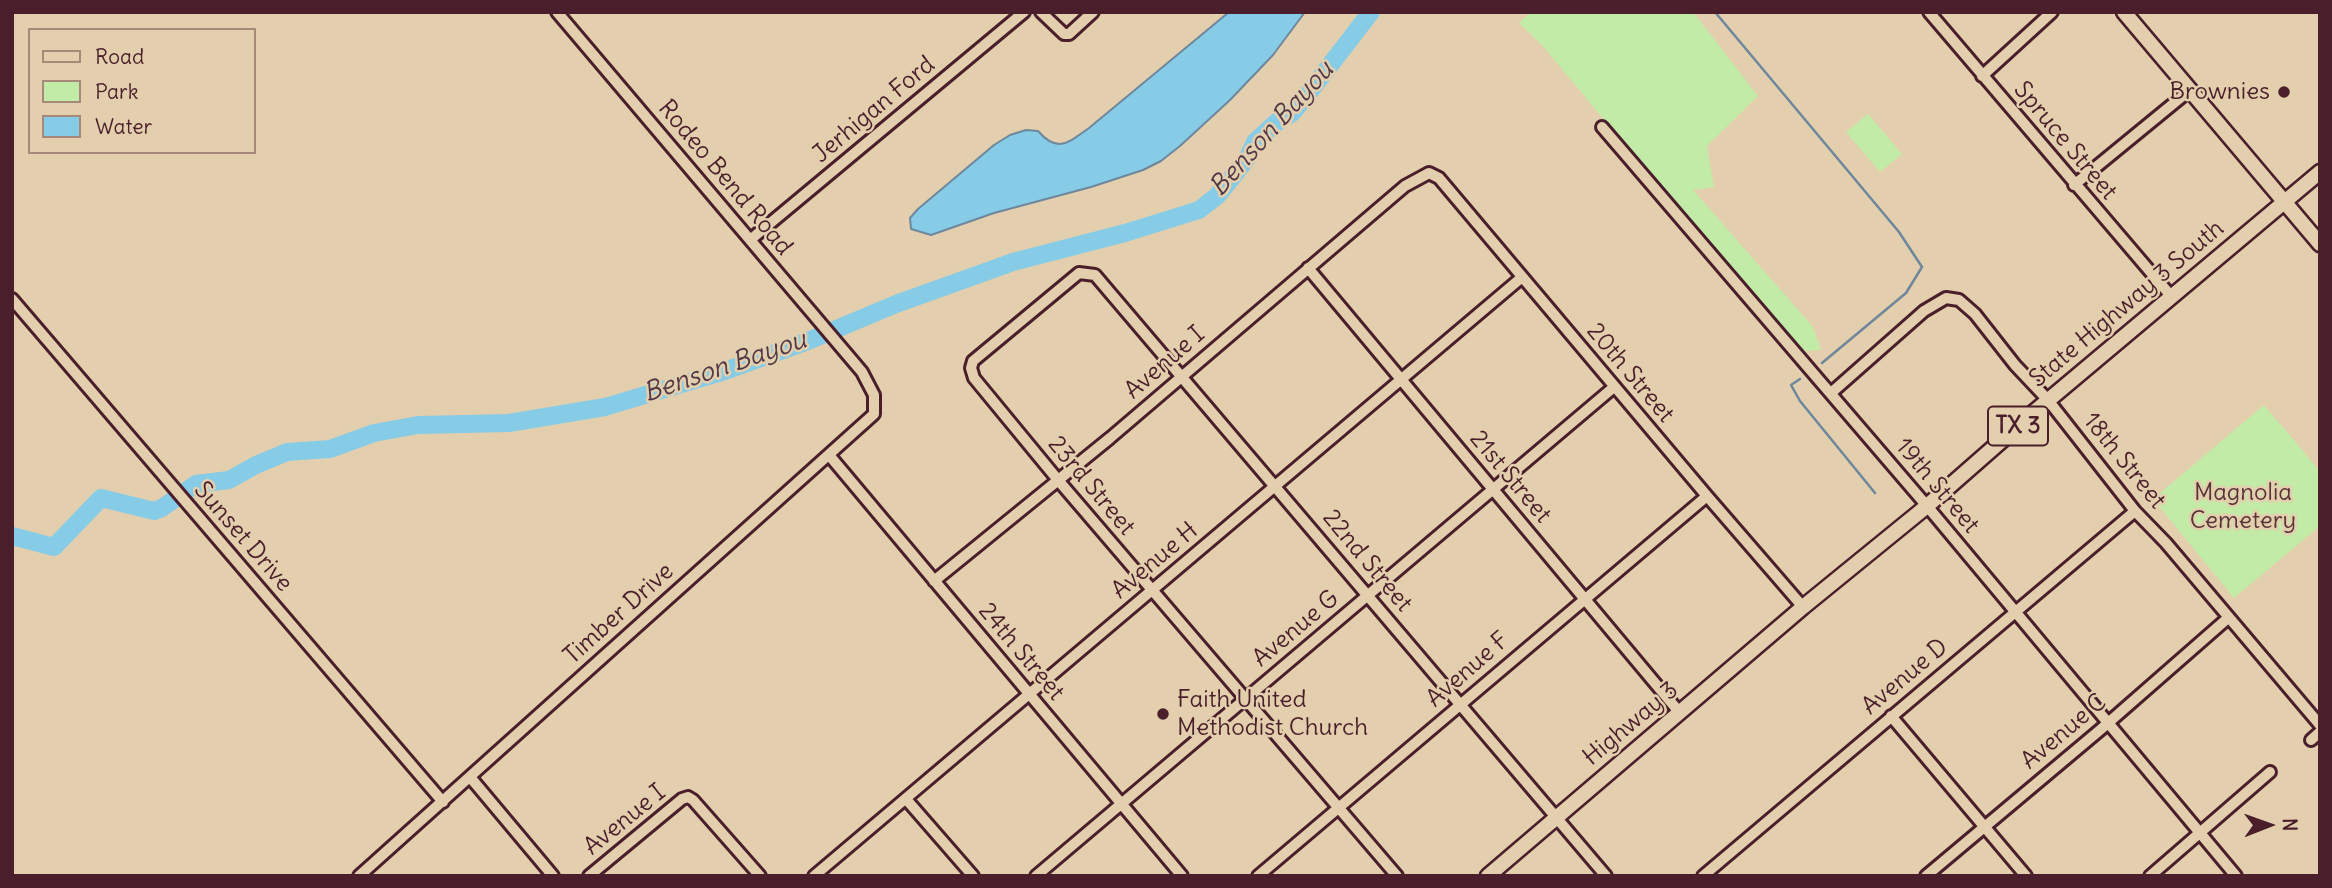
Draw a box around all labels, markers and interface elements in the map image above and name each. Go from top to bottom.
legend [28,28,256,154]
text: Road [95,43,144,70]
street label: Jerhigan Ford [807,51,941,169]
water label: Benson Bayou [1204,55,1340,203]
street label: Spruce Street [2007,76,2123,206]
text: Park [95,78,138,105]
place label: Brownies [2169,78,2270,106]
marker: Brownies [2276,84,2292,100]
street label: Rodeo Bend Road [652,95,798,261]
text: Water [95,113,152,140]
street label: State Highway 3 South [2024,214,2230,394]
street label: 20th Street [1580,318,1680,428]
street label: Avenue I [1119,320,1211,406]
water label: Benson Bayou [640,325,810,409]
road number: TX 3 [1988,406,2048,446]
street label: 18th Street [2077,407,2171,515]
street label: 21st Street [1463,425,1557,529]
street label: 23rd Street [1041,431,1141,541]
street label: 19th Street [1889,433,1985,539]
street label: Sunset Drive [188,476,298,598]
park label: Magnolia Cemetery [2190,479,2296,535]
street label: 22nd Street [1316,504,1418,618]
street label: Avenue H [1106,517,1204,605]
street label: Timber Drive [558,557,680,671]
street label: Avenue G [1247,585,1345,673]
street label: 24th Street [972,597,1070,707]
street label: Avenue F [1421,626,1515,714]
street label: Avenue D [1856,633,1954,721]
street label: Highway 3 [1578,676,1684,772]
place label: Faith United Methodist Church [1177,686,1368,742]
street label: Avenue C [2016,688,2112,776]
marker: Faith United Methodist Church [1155,706,1171,722]
street label: Avenue I [578,778,672,862]
north arrow [2234,790,2304,860]
text: N [2278,818,2302,831]

